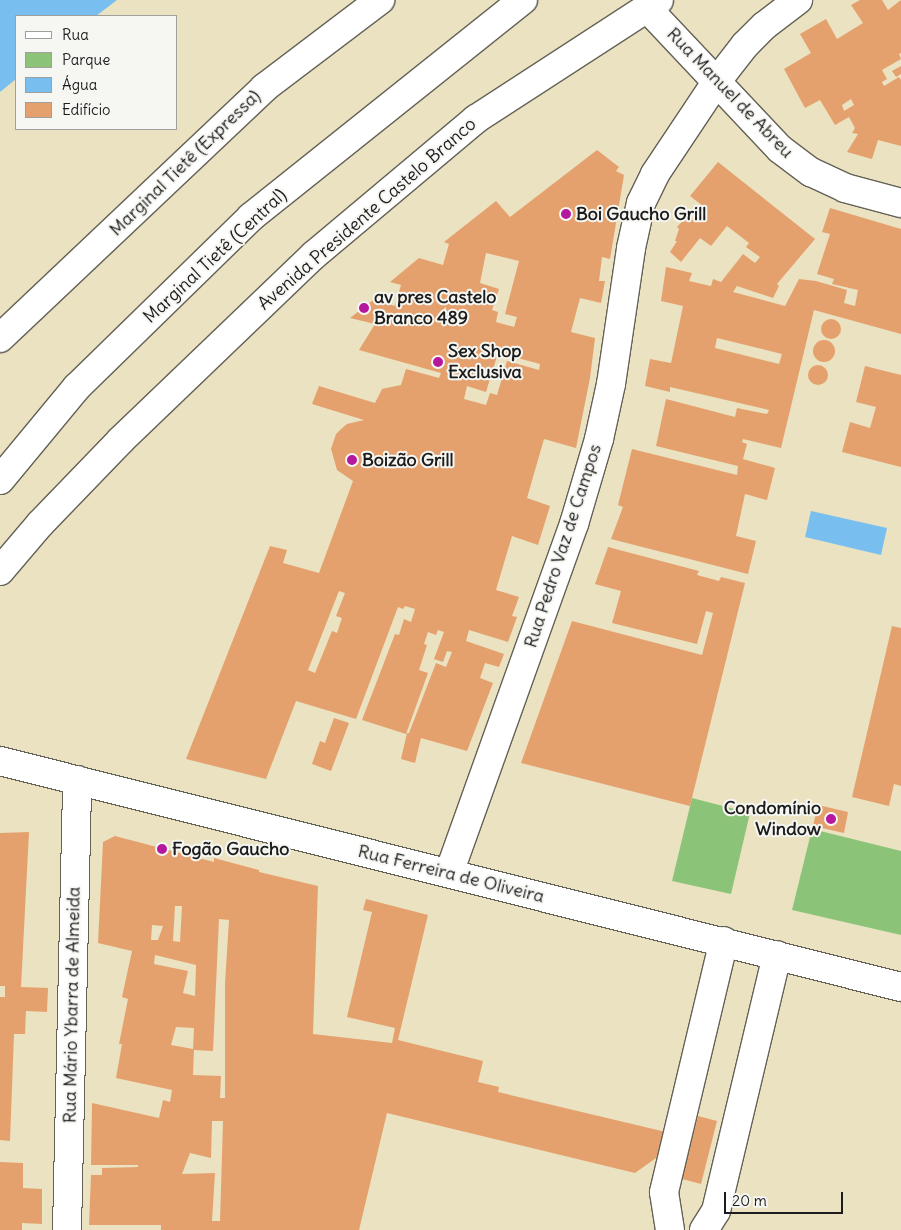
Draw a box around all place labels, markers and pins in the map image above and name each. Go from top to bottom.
place label: Boi Gaucho Grill [576,203,706,225]
marker: Boi Gaucho Grill [560,208,572,220]
place label: av pres Castelo Branco 489 [374,287,496,330]
marker: av pres Castelo Branco 489 [358,302,370,314]
place label: Sex Shop Exclusiva [448,341,522,384]
marker: Sex Shop Exclusiva [432,356,444,368]
place label: Boizão Grill [362,449,453,471]
marker: Boizão Grill [346,454,358,466]
place label: Condomínio Window [724,798,821,841]
marker: Condomínio Window [825,813,837,825]
place label: Fogão Gaucho [172,838,289,860]
marker: Fogão Gaucho [156,843,168,855]

